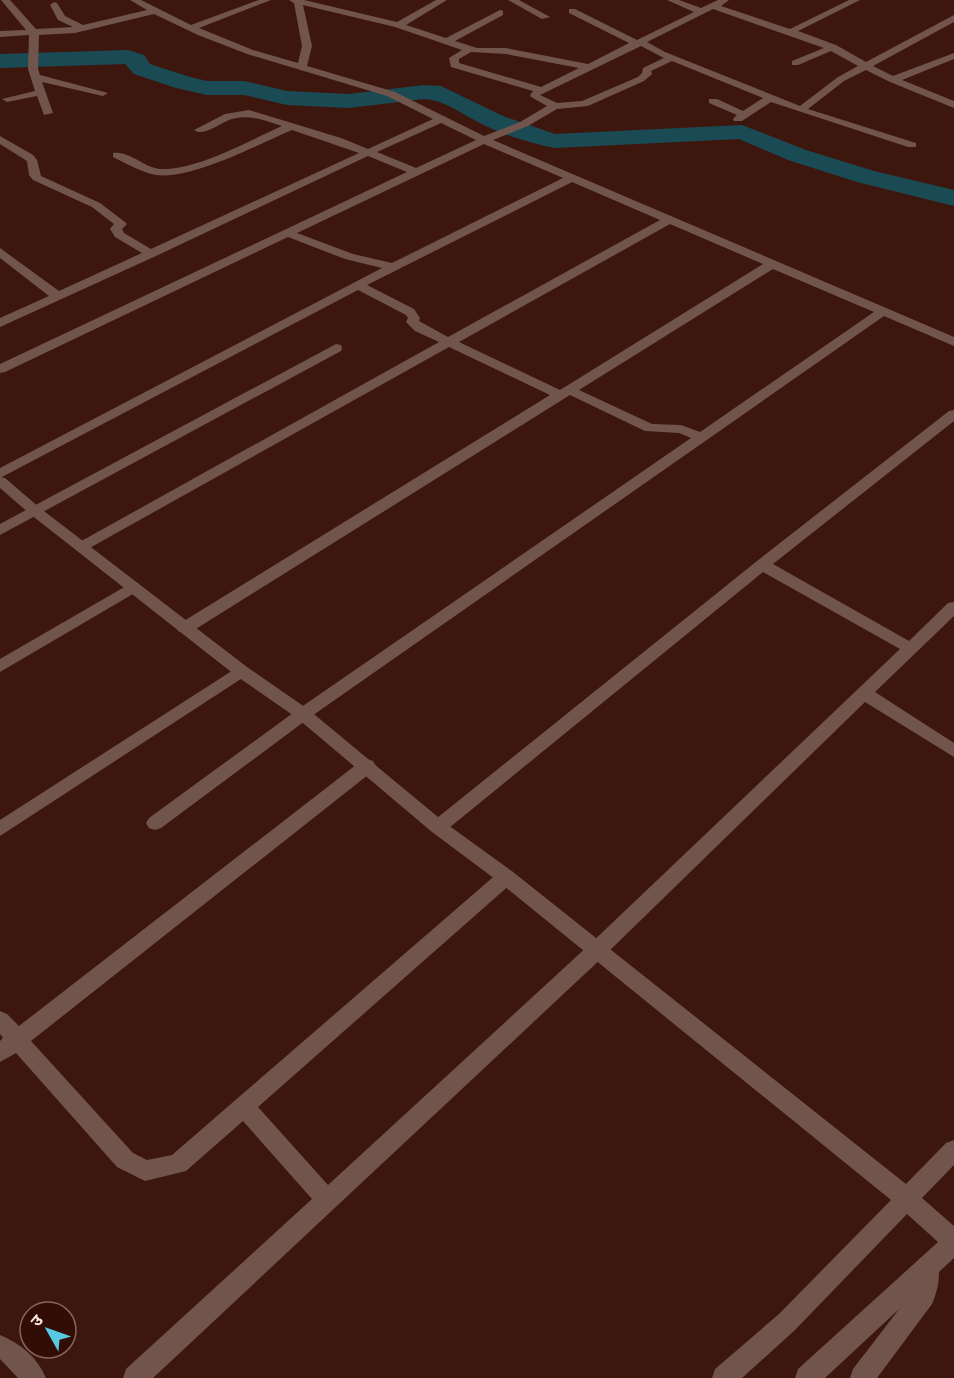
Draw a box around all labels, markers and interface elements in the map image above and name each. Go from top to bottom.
north arrow [18,1300,78,1360]
text: उ [26,1310,49,1332]

